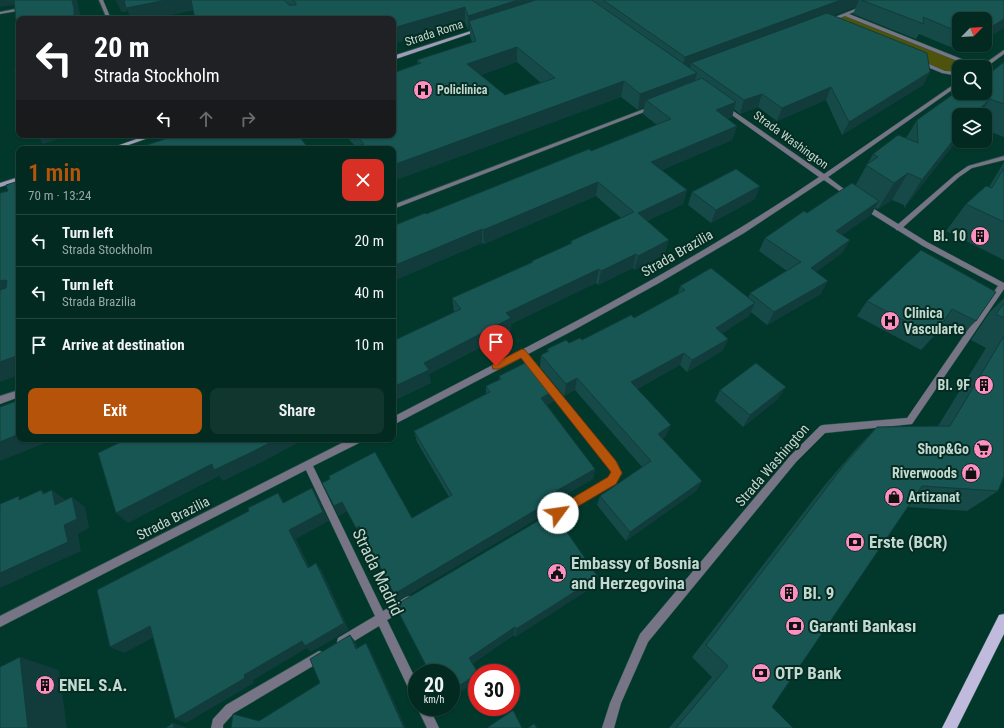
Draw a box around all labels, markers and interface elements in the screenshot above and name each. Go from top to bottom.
north arrow [952,12,992,52]
map controls [952,12,992,148]
street label: Strada Roma [403,17,465,49]
text: 20 m [94,31,150,64]
icon: left [28,32,80,84]
button: search [952,60,992,100]
text: Strada Stockholm [94,65,219,86]
hospital icon: Policlinica [412,79,434,101]
place label: Policlinica [437,83,488,97]
icon: left [153,108,175,130]
icon: ahead [195,108,217,130]
icon: right [237,108,259,130]
street label: Strada Washington [751,108,831,172]
button: layers [952,108,992,148]
text: 1 min [28,159,81,187]
button: close [342,159,384,201]
text: 70 m · 13:24 [28,188,91,203]
text: Turn left [62,224,113,242]
building icon: Bl. 10 [969,225,991,247]
street label: Strada Brazilia [638,226,716,280]
place label: Bl. 10 [933,228,966,244]
icon: left [28,230,50,252]
text: 20 m [354,232,384,250]
text: Strada Stockholm [62,242,153,257]
text: Turn left [62,276,113,294]
icon: left [28,282,50,304]
text: 40 m [354,284,384,302]
text: Strada Brazilia [62,294,136,309]
place label: Clinica Vascularte [904,305,964,337]
hospital icon: Clinica Vascularte [879,310,901,332]
pin [479,325,513,366]
icon: arrive [485,331,507,353]
icon: arrive [28,334,50,356]
text: Arrive at destination [62,336,185,354]
text: 10 m [354,336,384,354]
building icon: Bl. 9F [973,374,995,396]
place label: Bl. 9F [938,377,970,393]
button: Exit [28,388,202,434]
button: Share [210,388,384,434]
street label: Strada Washington [732,421,812,509]
supermarket icon: Shop&Go [972,438,994,460]
place label: Shop&Go [917,441,969,457]
shop icon: Riverwoods [960,462,982,484]
place label: Riverwoods [892,465,957,481]
shop icon: Artizanat [883,486,905,508]
place label: Artizanat [908,489,960,505]
position arrow [537,492,579,534]
street label: Strada Brazilia [134,493,212,543]
street label: Strada Madrid [348,525,408,619]
bank icon: Erste (BCR) [844,531,866,553]
place label: Erste (BCR) [869,532,948,552]
place label: Embassy of Bosnia and Herzegovina [571,553,700,593]
public building icon: Embassy of Bosnia and Herzegovina [546,562,568,584]
building icon: Bl. 9 [778,582,800,604]
place label: Bl. 9 [803,583,834,603]
bank icon: Garanti Bankası [784,615,806,637]
place label: Garanti Bankası [809,616,916,636]
bank icon: OTP Bank [750,662,772,684]
place label: OTP Bank [775,663,842,683]
speed limit sign: 30 [468,664,520,716]
text: 20 [424,673,444,697]
building icon: ENEL S.A. [34,674,56,696]
place label: ENEL S.A. [59,675,127,695]
text: km/h [424,694,444,705]

